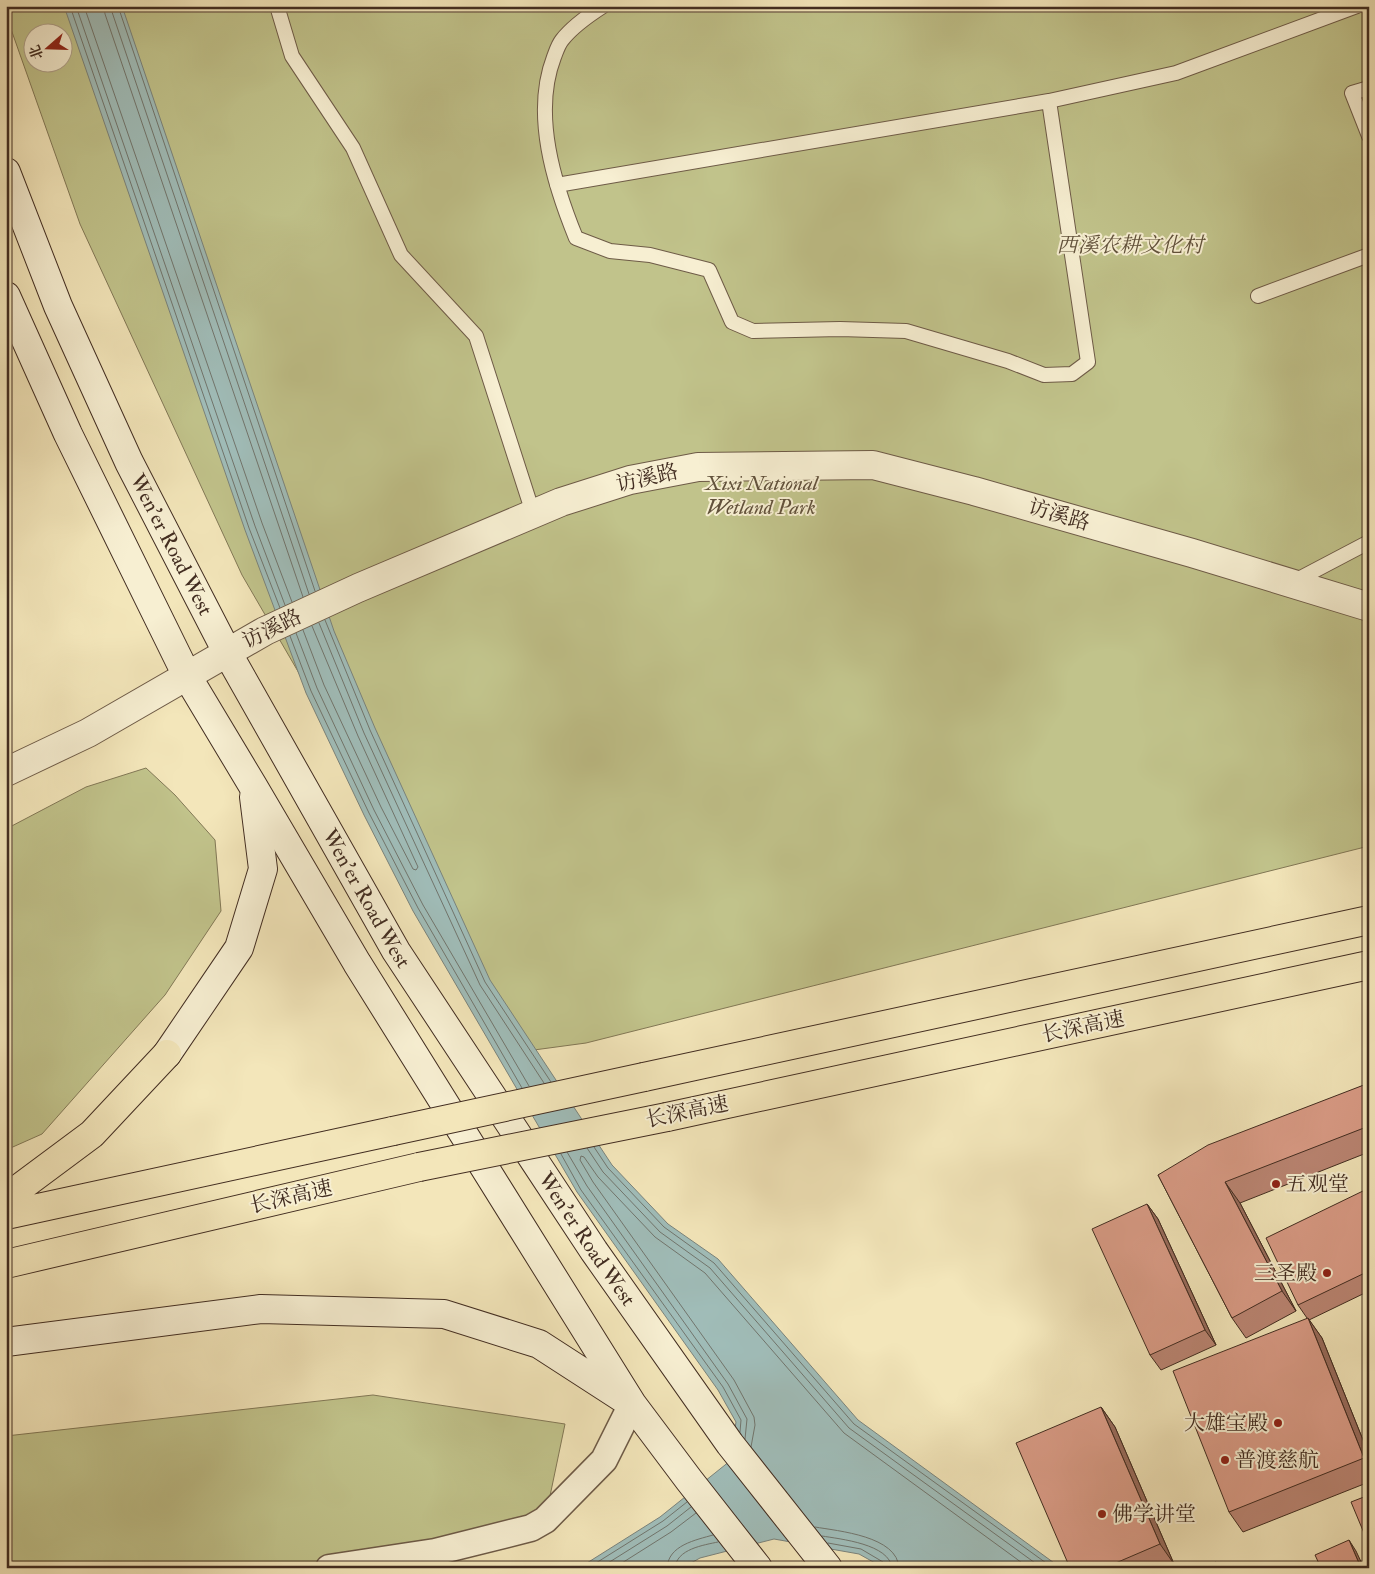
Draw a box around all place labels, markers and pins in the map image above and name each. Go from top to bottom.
place label: 五观堂 [1286,1171,1349,1198]
marker: 五观堂 [1270,1178,1282,1190]
place label: 三圣殿 [1254,1260,1317,1287]
marker: 三圣殿 [1321,1267,1333,1279]
place label: 大雄宝殿 [1184,1410,1268,1437]
marker: 大雄宝殿 [1272,1417,1284,1429]
place label: 普渡慈航 [1235,1447,1319,1474]
marker: 普渡慈航 [1219,1454,1231,1466]
place label: 佛学讲堂 [1112,1501,1196,1528]
marker: 佛学讲堂 [1096,1508,1108,1520]

